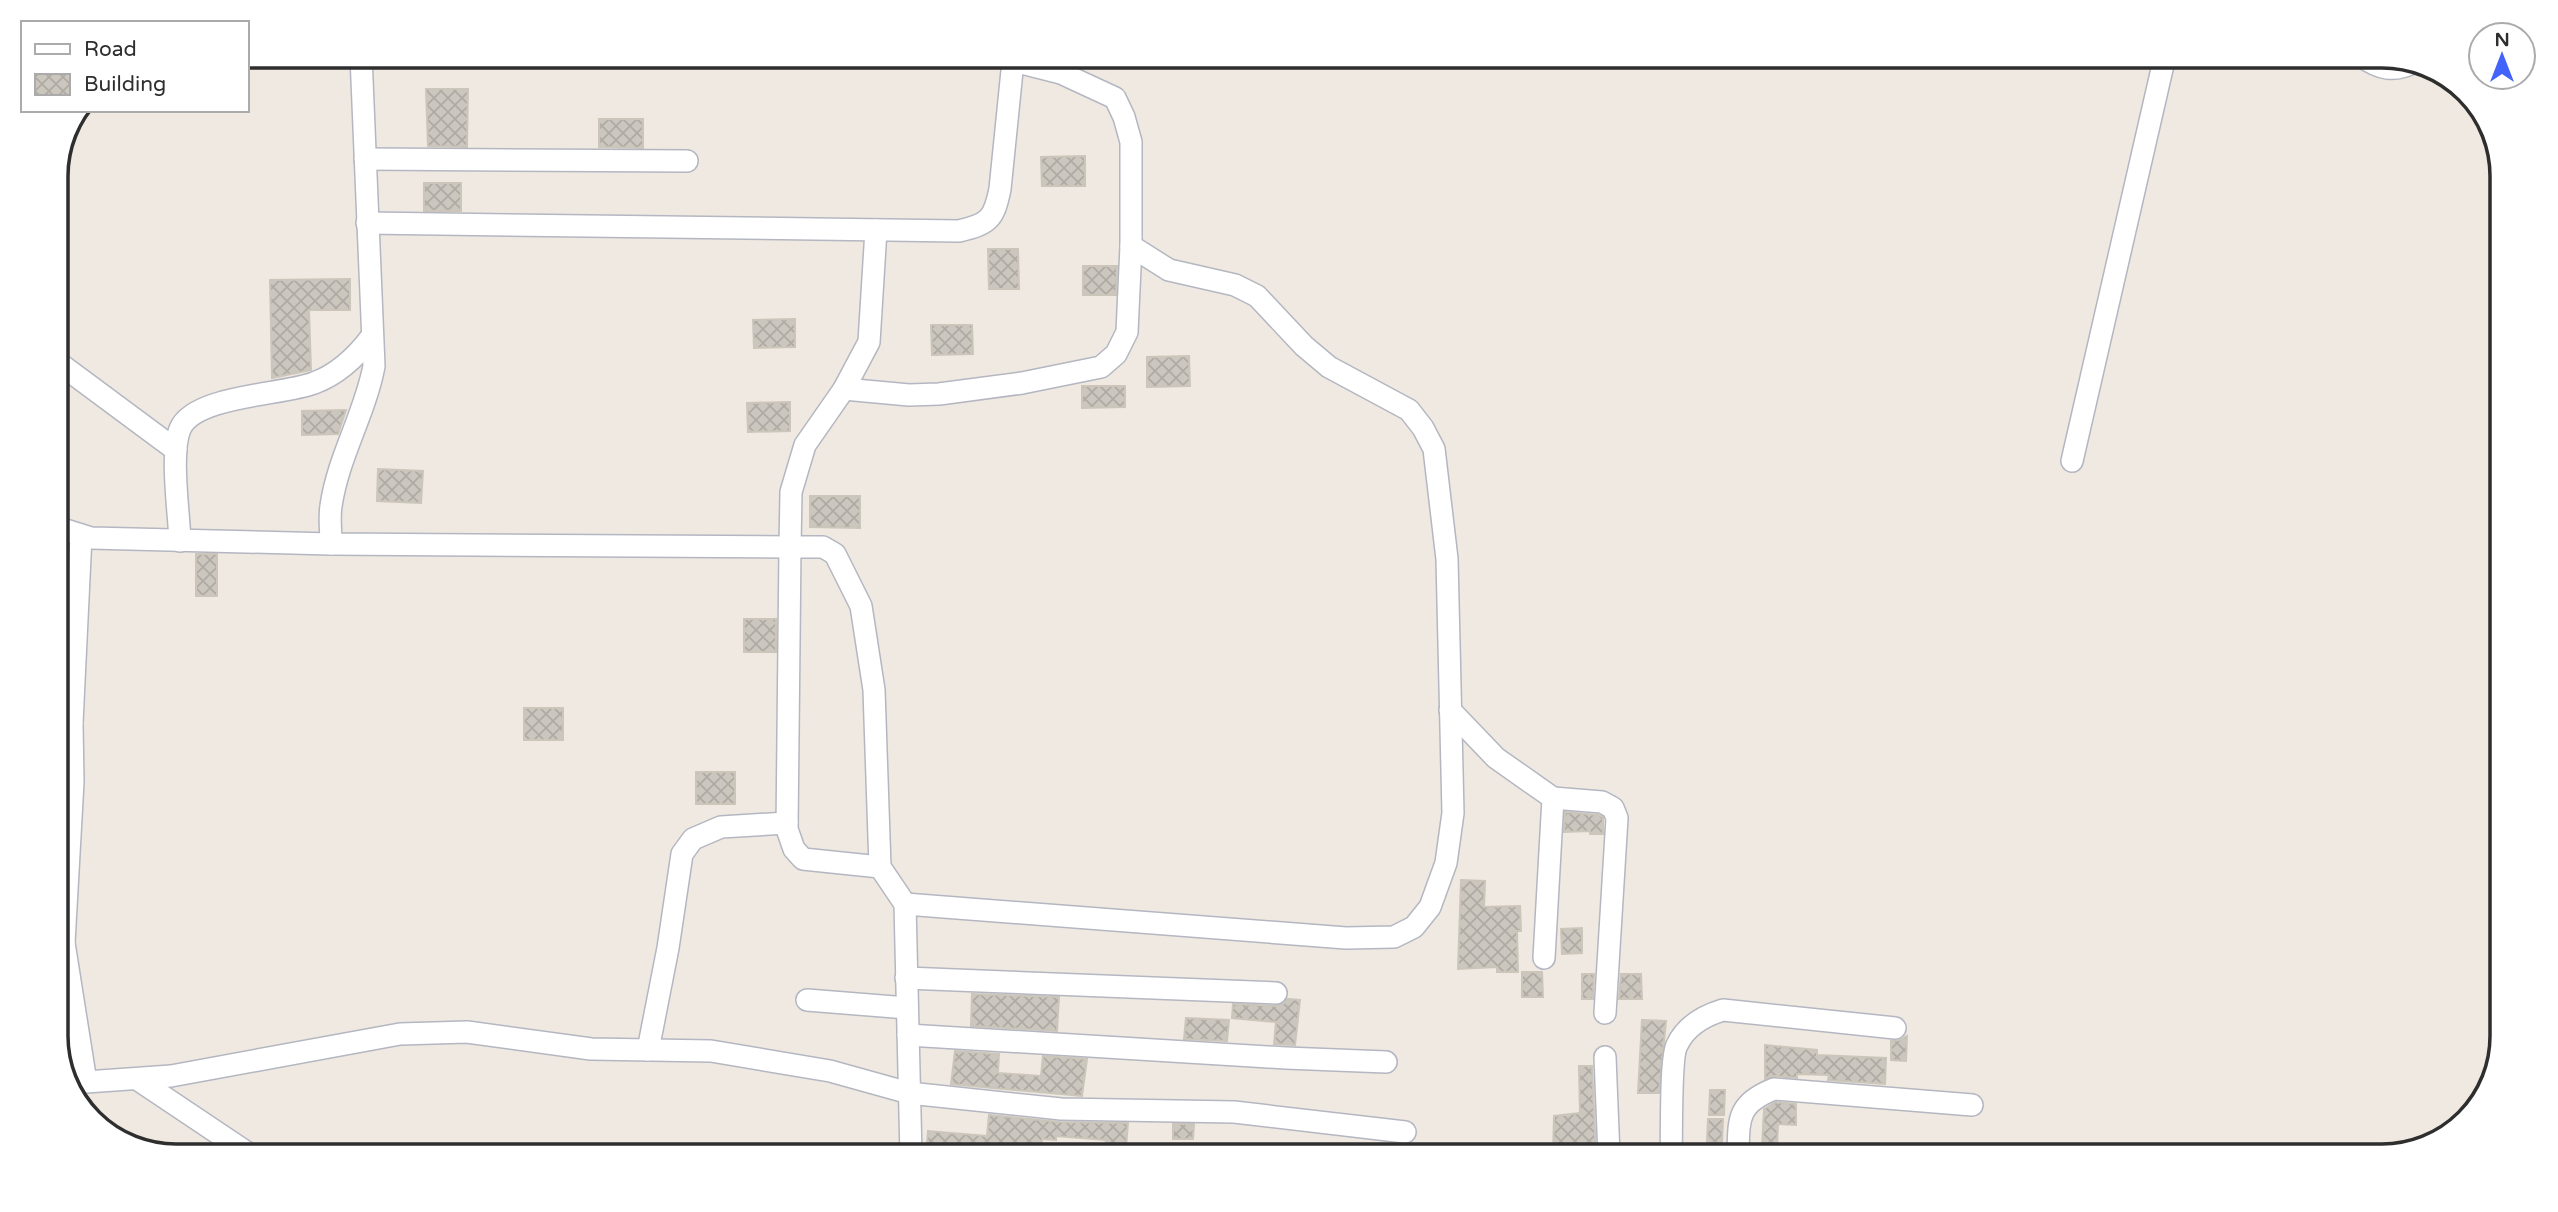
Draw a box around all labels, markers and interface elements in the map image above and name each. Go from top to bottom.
legend [21,21,248,112]
north arrow [2467,21,2537,91]
text: N [2494,29,2510,51]
text: Road [84,37,137,62]
text: Building [84,72,166,97]

